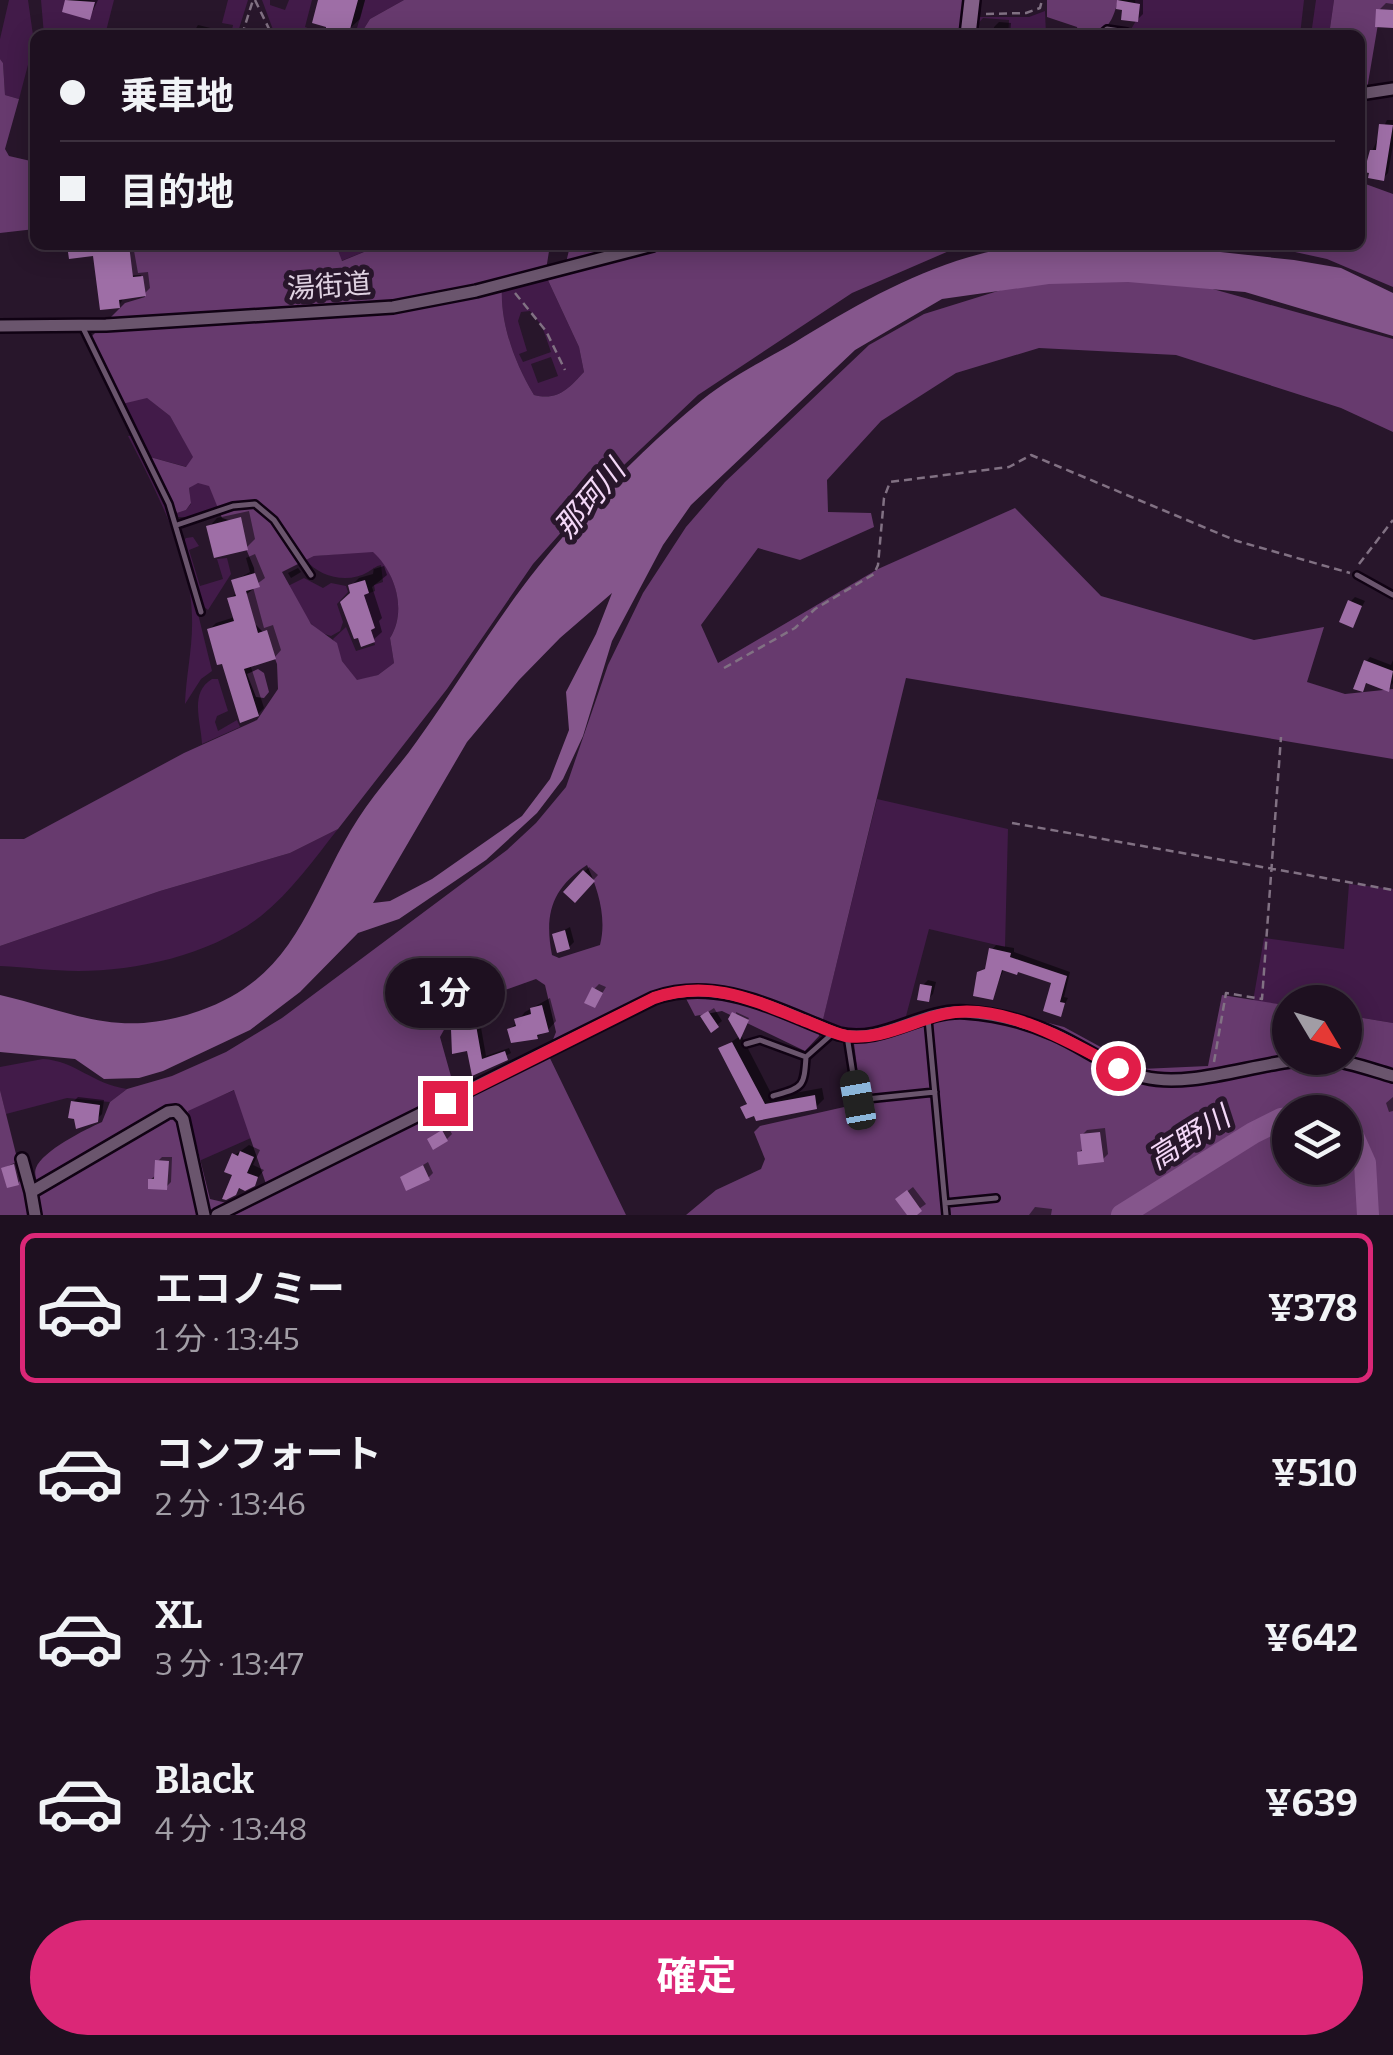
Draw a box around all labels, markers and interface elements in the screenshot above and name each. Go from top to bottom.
text: 乗車地 [120,73,234,119]
text: 目的地 [120,169,234,215]
street label: 湯街道 [286,267,372,305]
water label: 那珂川 [547,451,635,545]
callout: 1 分 [385,958,505,1028]
text: 1 分 [419,974,471,1012]
north arrow [1272,985,1362,1075]
map controls [1272,985,1362,1185]
route start [1096,1046,1141,1091]
car [838,1068,878,1132]
route end [423,1081,468,1126]
button: layers [1272,1095,1362,1185]
water label: 高野川 [1141,1097,1239,1177]
icon: car [35,1263,125,1353]
text: エコノミー [155,1266,345,1312]
text: ¥378 [1268,1285,1358,1331]
text: 1 分 · 13:45 [155,1320,300,1358]
icon: car [35,1428,125,1518]
text: コンフォート [155,1431,382,1477]
text: ¥510 [1271,1450,1358,1496]
text: 2 分 · 13:46 [155,1485,306,1523]
text: XL [155,1592,202,1638]
icon: car [35,1593,125,1683]
text: ¥642 [1264,1615,1358,1661]
text: 3 分 · 13:47 [155,1645,304,1683]
text: Black [155,1757,254,1803]
icon: car [35,1758,125,1848]
text: ¥639 [1265,1780,1358,1826]
text: 4 分 · 13:48 [155,1810,308,1848]
button: 確定 [30,1920,1363,2035]

